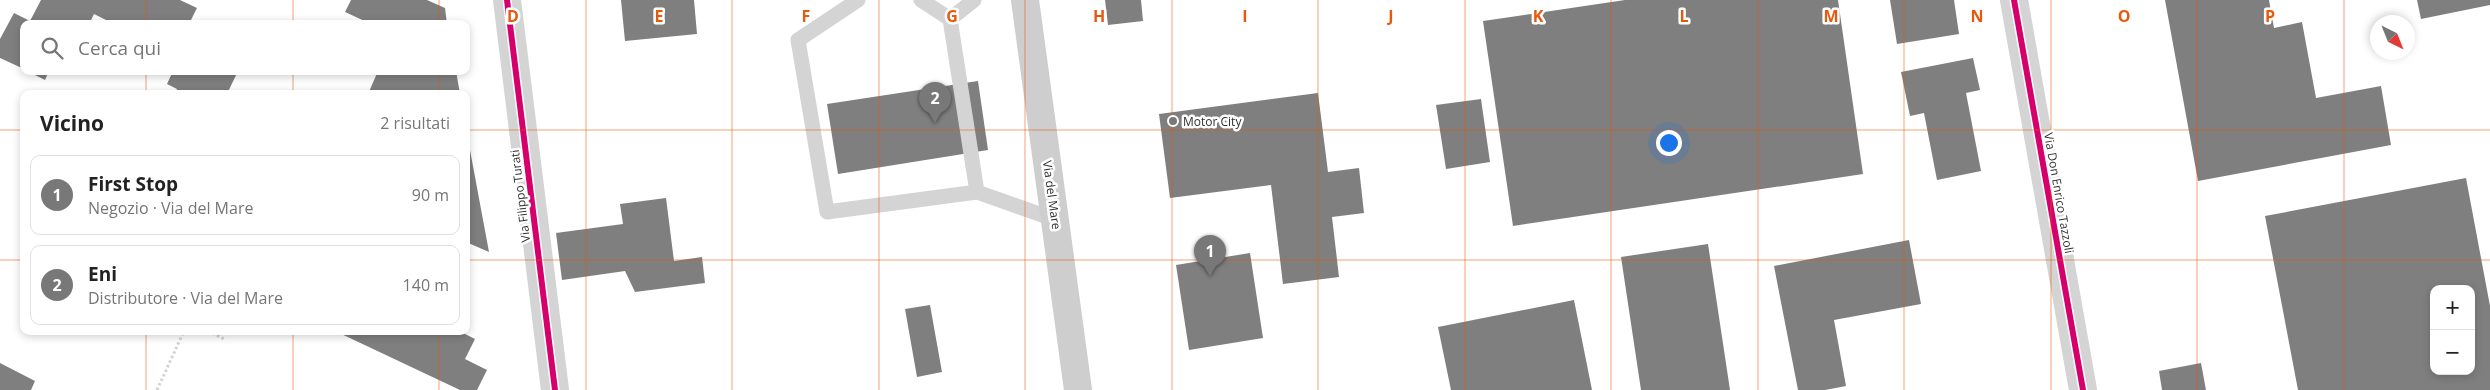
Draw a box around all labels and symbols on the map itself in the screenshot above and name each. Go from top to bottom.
text: D [507,5,519,27]
text: E [655,5,664,27]
text: F [802,5,810,27]
text: G [946,5,958,27]
text: H [1093,5,1105,27]
text: I [1242,5,1248,27]
text: J [1386,5,1394,27]
text: K [1533,5,1544,27]
text: L [1679,5,1689,27]
text: M [1823,5,1839,27]
text: N [1970,5,1984,27]
text: O [2118,5,2130,27]
text: P [2265,5,2275,27]
north arrow [2370,15,2415,60]
pin: 2 [919,82,951,123]
place label: Motor City [1183,113,1242,130]
marker: Motor City [1167,115,1179,127]
your location [1656,130,1682,156]
street label: Via Don Enrico Tazzoli [2040,131,2078,255]
street label: Via Filippo Turati [506,149,534,243]
street label: Via del Mare [1039,159,1065,231]
pin: 1 [1194,235,1226,276]

